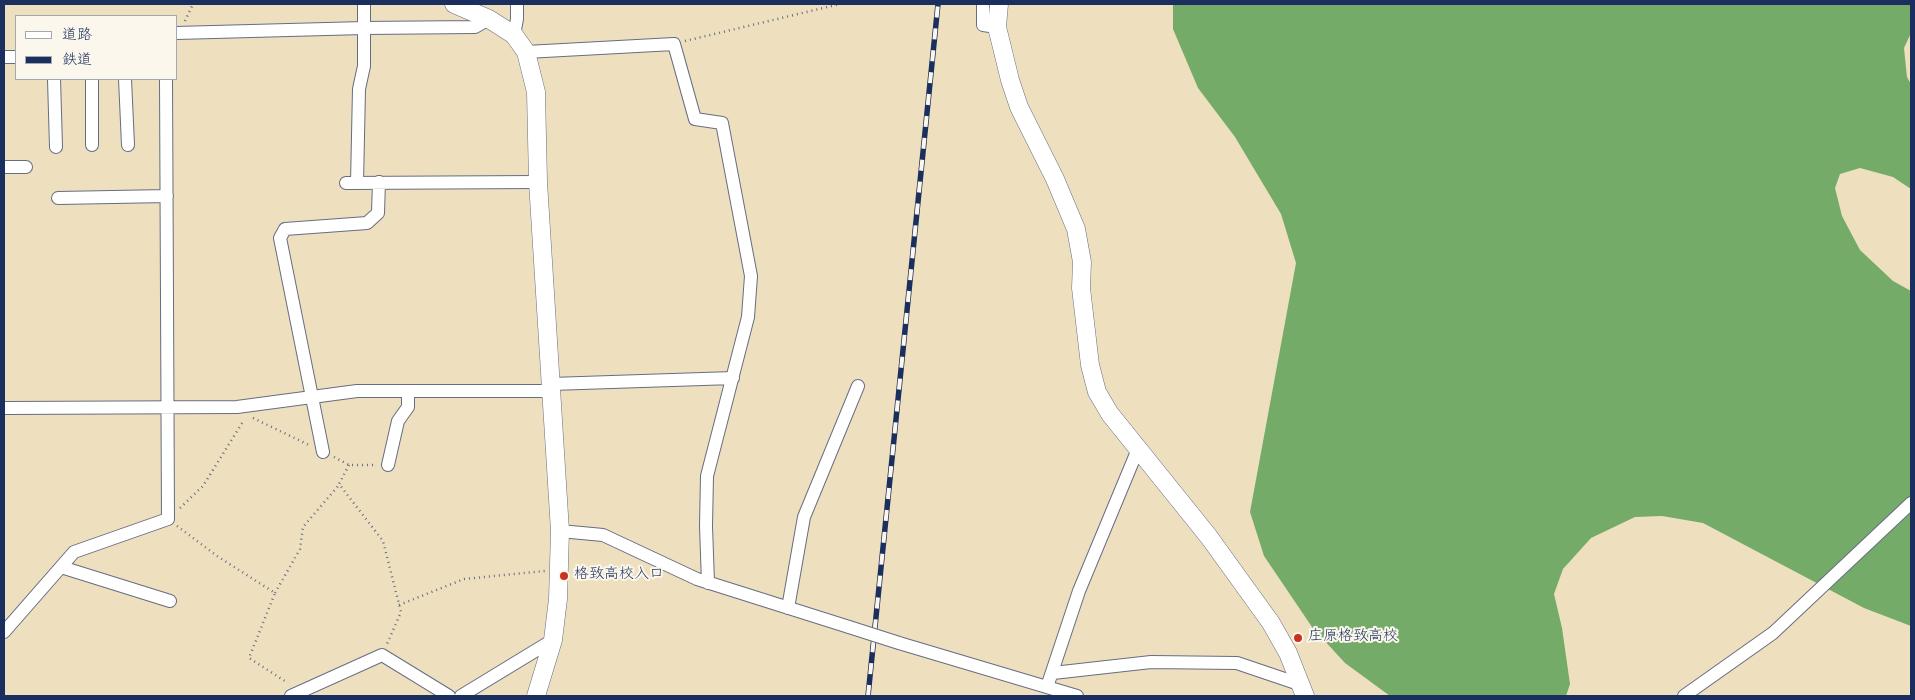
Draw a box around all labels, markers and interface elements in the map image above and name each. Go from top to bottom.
legend [15,15,178,80]
text: 道路 [62,25,92,47]
text: 鉄道 [62,50,92,72]
place label: 格致高校入口 [574,567,664,585]
marker: 格致高校入口 [558,570,570,582]
place label: 庄原格致高校 [1308,629,1398,647]
marker: 庄原格致高校 [1292,632,1304,644]

